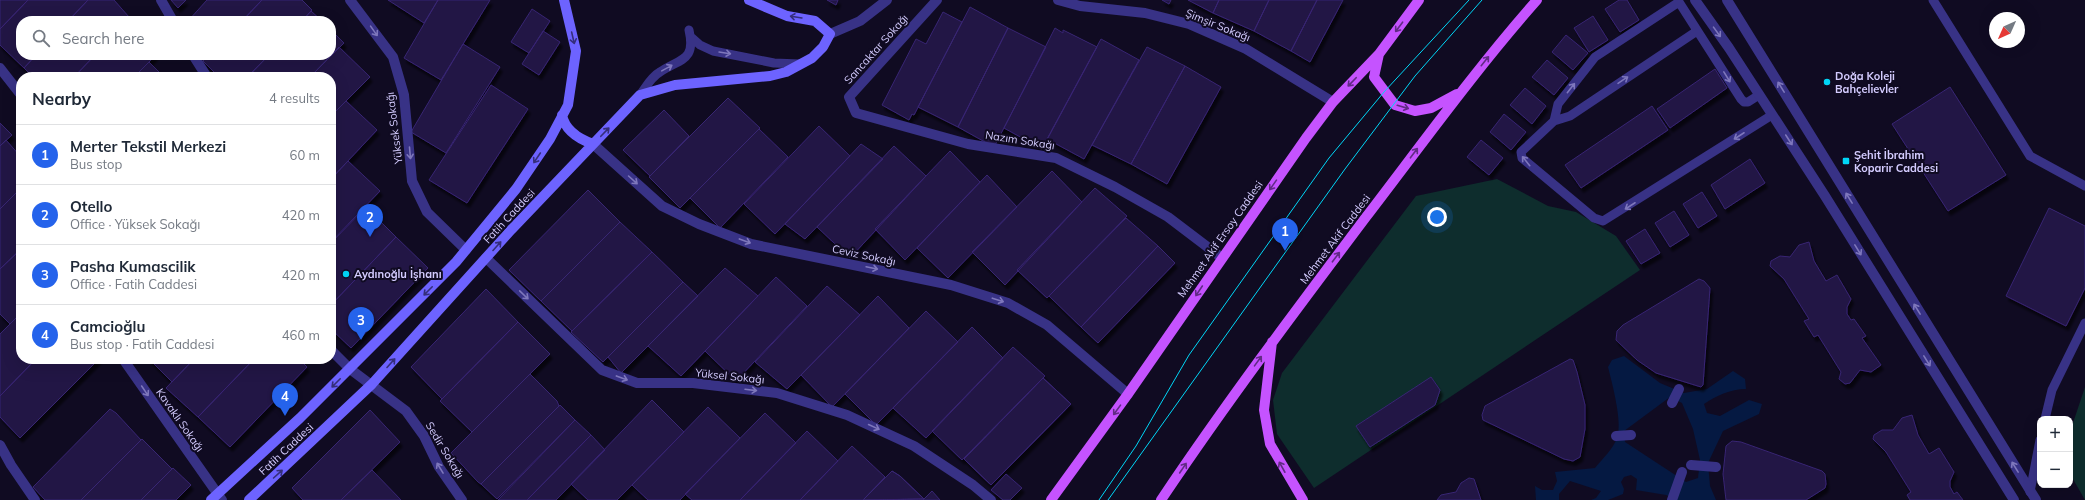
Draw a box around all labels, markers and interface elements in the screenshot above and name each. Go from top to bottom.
street label: Şimşir Sokağı [1184,6,1252,44]
street label: Sancaktar Sokağı [841,11,911,87]
north arrow [1989,12,2025,48]
one-way arrow [790,13,803,21]
search box [16,16,336,60]
one-way arrow [1395,21,1403,32]
one-way arrow [370,25,378,36]
one-way arrow [1713,26,1721,37]
icon: search [30,27,52,49]
text: Search here [62,29,144,48]
one-way arrow [569,31,577,44]
one-way arrow [718,49,731,57]
one-way arrow [1481,56,1490,67]
one-way arrow [661,64,673,71]
place label: Doğa Koleji Bahçelievler [1835,69,1899,96]
one-way arrow [1723,71,1731,82]
one-way arrow [1617,76,1628,84]
one-way arrow [1347,77,1357,87]
marker: Doğa Koleji Bahçelievler [1822,77,1832,87]
one-way arrow [1776,81,1784,93]
one-way arrow [1567,82,1576,93]
text: Nearby [32,88,91,109]
text: 4 results [269,90,320,106]
street label: Yüksek Sokağı [383,91,405,166]
one-way arrow [1396,104,1409,111]
one-way arrow [600,127,610,137]
street label: Nazım Sokağı [984,128,1056,152]
one-way arrow [1733,132,1745,140]
one-way arrow [1784,135,1793,146]
text: Merter Tekstil Merkezi [70,137,226,156]
one-way arrow [406,146,413,159]
text: 1 [41,147,49,163]
text: 60 m [290,147,320,163]
place label: Şehit İbrahim Koparir Caddesi [1854,147,1938,175]
one-way arrow [1410,148,1418,159]
one-way arrow [533,153,541,164]
text: Bus stop [70,156,122,172]
one-way arrow [1521,156,1530,166]
marker: Şehit İbrahim Koparir Caddesi [1841,156,1851,166]
one-way arrow [627,175,638,184]
street label: Mehmet Akif Ersoy Caddesi [1174,178,1266,300]
one-way arrow [1269,179,1277,190]
street label: Fatih Caddesi [480,186,538,246]
street label: Mehmet Akif Caddesi [1297,192,1373,286]
one-way arrow [1845,193,1853,204]
text: Otello [70,197,112,216]
one-way arrow [1624,202,1636,210]
pin: 2 [357,204,383,237]
text: 2 [41,207,49,223]
text: 420 m [282,207,320,223]
your location [1427,207,1447,227]
text: Office · Yüksek Sokağı [70,216,200,232]
pin: 1 [1272,218,1298,251]
one-way arrow [739,238,751,246]
one-way arrow [492,241,501,251]
street label: Ceviz Sokağı [831,241,897,269]
one-way arrow [1854,244,1862,255]
one-way arrow [1331,252,1340,263]
text: Pasha Kumascilik [70,257,196,276]
one-way arrow [865,265,878,273]
place label: Aydınoğlu İşhanı [354,266,442,281]
text: 3 [41,267,49,283]
text: 420 m [282,267,320,283]
marker: Aydınoğlu İşhanı [341,269,351,279]
text: Office · Fatih Caddesi [70,276,197,292]
one-way arrow [423,286,433,296]
one-way arrow [1195,286,1203,297]
one-way arrow [519,290,529,300]
one-way arrow [992,296,1004,304]
one-way arrow [1913,303,1922,314]
pin: 3 [348,307,374,340]
text: Camcioğlu [70,317,145,336]
text: 4 [41,327,49,343]
text: 460 m [282,327,320,343]
text: Bus stop · Fatih Caddesi [70,336,214,352]
one-way arrow [1923,355,1931,366]
one-way arrow [1254,356,1262,367]
one-way arrow [386,358,395,369]
street label: Yüksel Sokağı [694,365,765,387]
one-way arrow [616,374,628,382]
one-way arrow [331,378,341,388]
pin: 4 [272,383,298,416]
one-way arrow [141,385,149,396]
street label: Kavaklı Sokağı [153,386,207,454]
one-way arrow [744,386,757,394]
one-way arrow [1113,404,1121,415]
map controls [2037,416,2073,488]
button: + [2037,416,2073,452]
street label: Sedir Sokağı [423,419,467,481]
street label: Fatih Caddesi [256,420,316,478]
one-way arrow [868,424,880,431]
button: − [2037,452,2073,488]
one-way arrow [1278,461,1286,473]
one-way arrow [436,462,444,474]
one-way arrow [1179,462,1187,473]
one-way arrow [2011,462,2019,473]
one-way arrow [272,469,283,478]

